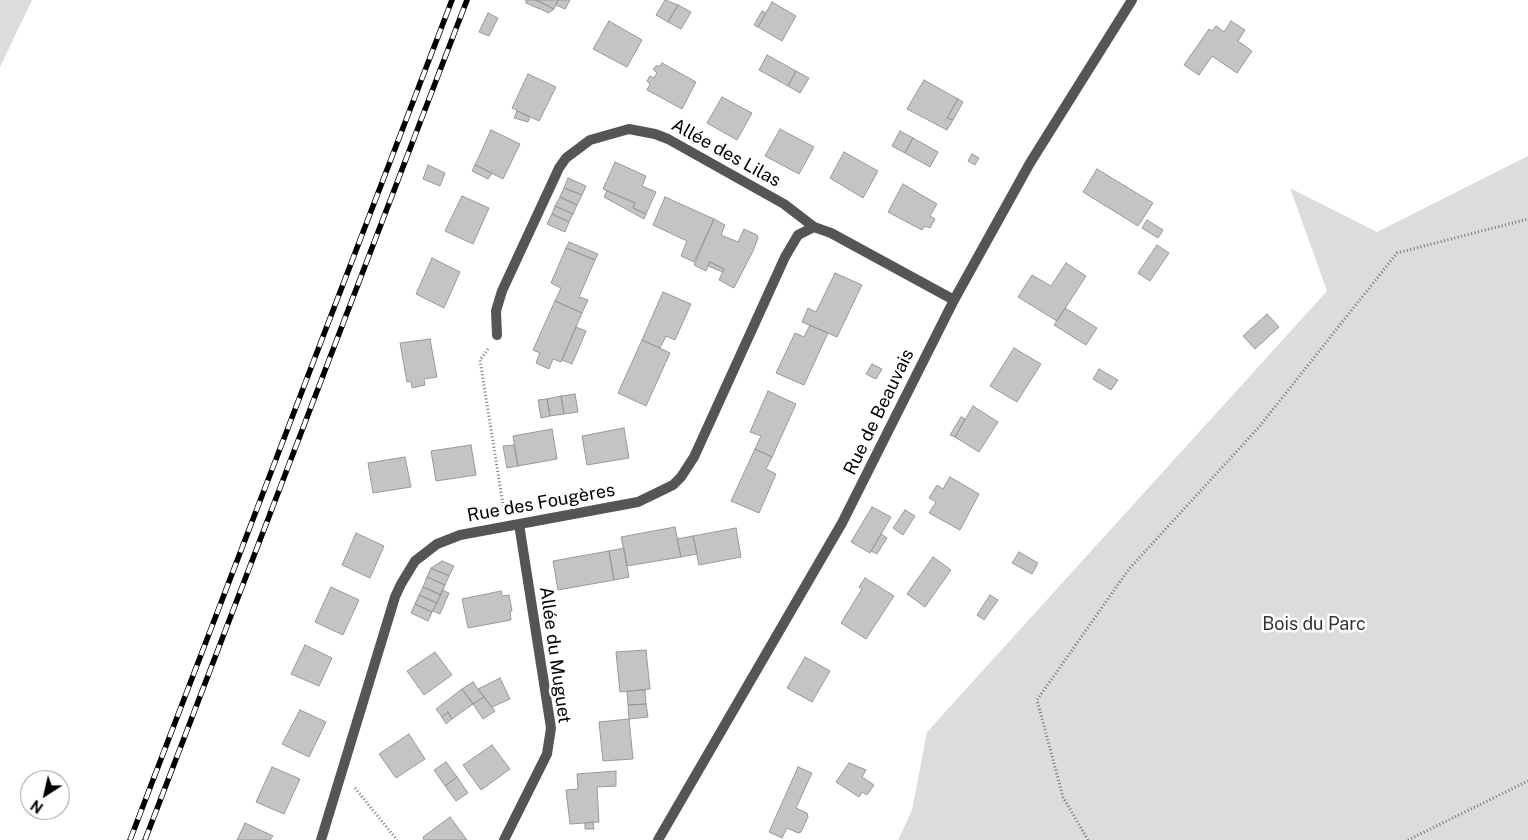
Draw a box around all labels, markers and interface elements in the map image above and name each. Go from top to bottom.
street label: Allée des Lilas [668,114,784,192]
street label: Rue de Beauvais [839,346,919,478]
street label: Rue des Fougères [465,479,617,527]
street label: Allée du Muguet [535,585,575,725]
park label: Bois du Parc [1262,613,1366,635]
north arrow [20,770,70,820]
text: N [28,797,46,816]

